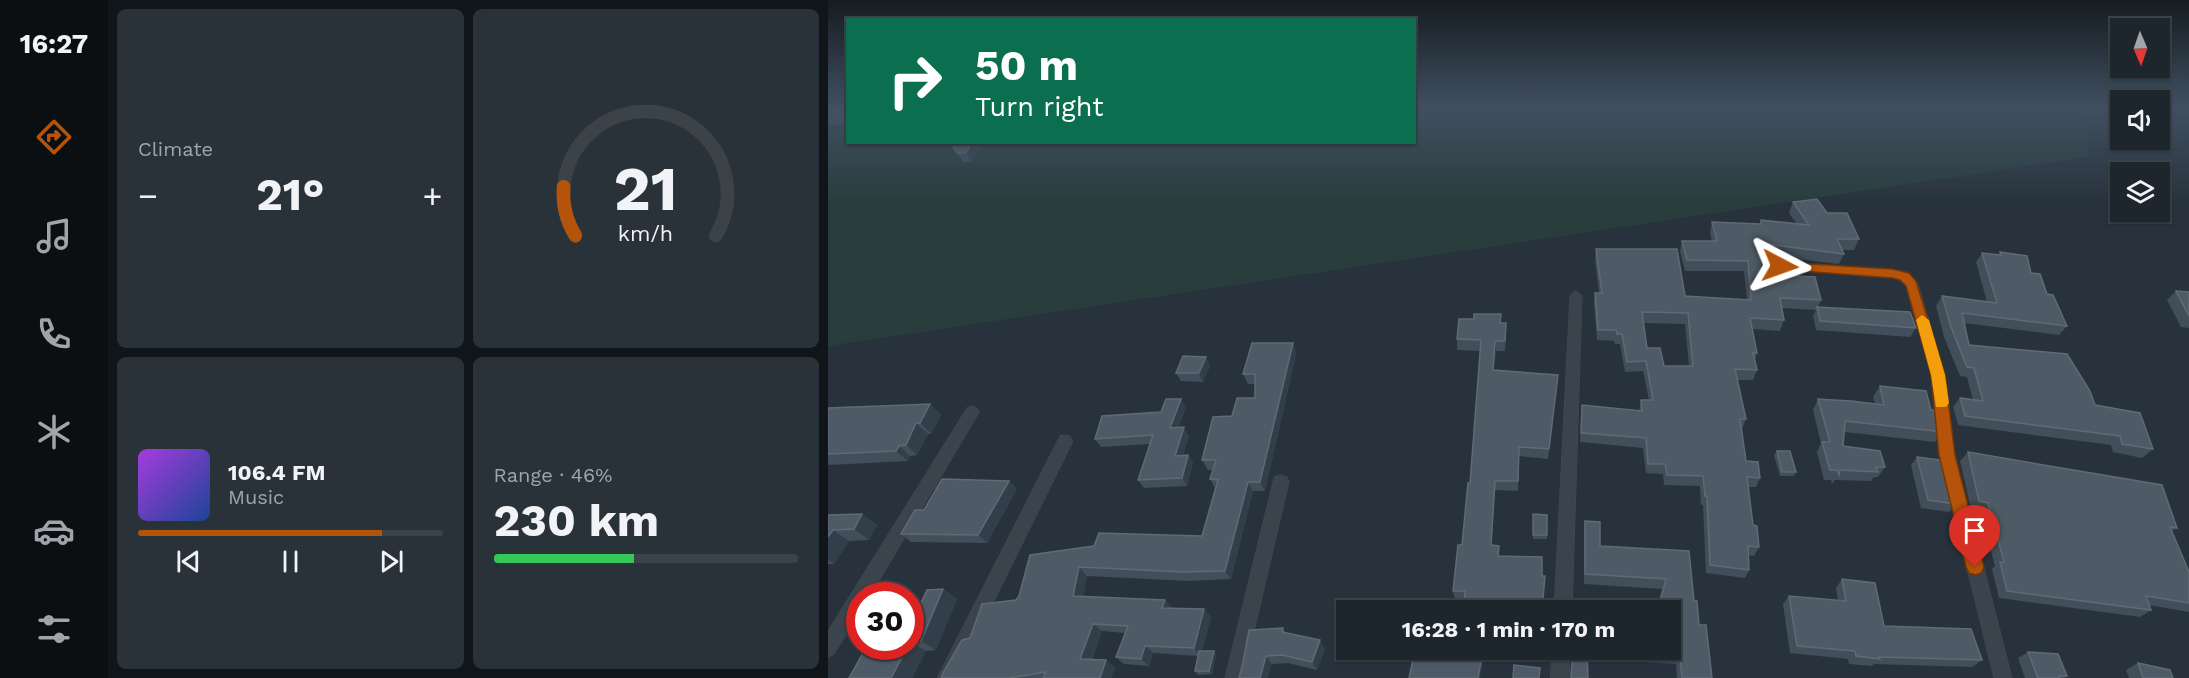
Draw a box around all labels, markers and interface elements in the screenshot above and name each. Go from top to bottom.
north arrow [2110,18,2170,78]
map controls [2110,18,2170,222]
text: 16:27 [20,28,88,60]
text: 50 m [975,41,1078,90]
icon: right [876,42,954,120]
button: sound [2110,90,2170,150]
text: Turn right [975,91,1104,123]
icon: directions [33,116,75,158]
text: Climate [138,137,213,161]
text: 21 [614,152,678,225]
button: layers [2110,162,2170,222]
text: 21° [256,168,325,221]
text: − [138,176,158,215]
text: + [423,176,443,215]
icon: music [33,215,75,257]
text: km/h [618,221,673,246]
position arrow [1748,234,1812,298]
icon: phone [33,313,75,355]
icon: climate [33,411,75,453]
text: 106.4 FM [228,460,325,485]
text: Range · 46% [494,463,612,487]
text: Music [228,485,284,509]
text: 230 km [494,494,659,547]
pin [1949,505,2000,567]
icon: car [33,510,75,552]
icon: arrive [1958,514,1991,547]
icon: previous [172,545,205,578]
icon: pause [274,545,307,578]
icon: next [375,545,408,578]
speed limit sign: 30 [846,582,924,660]
icon: filters [33,608,75,650]
text: 16:28 · 1 min · 170 m [1402,617,1615,642]

